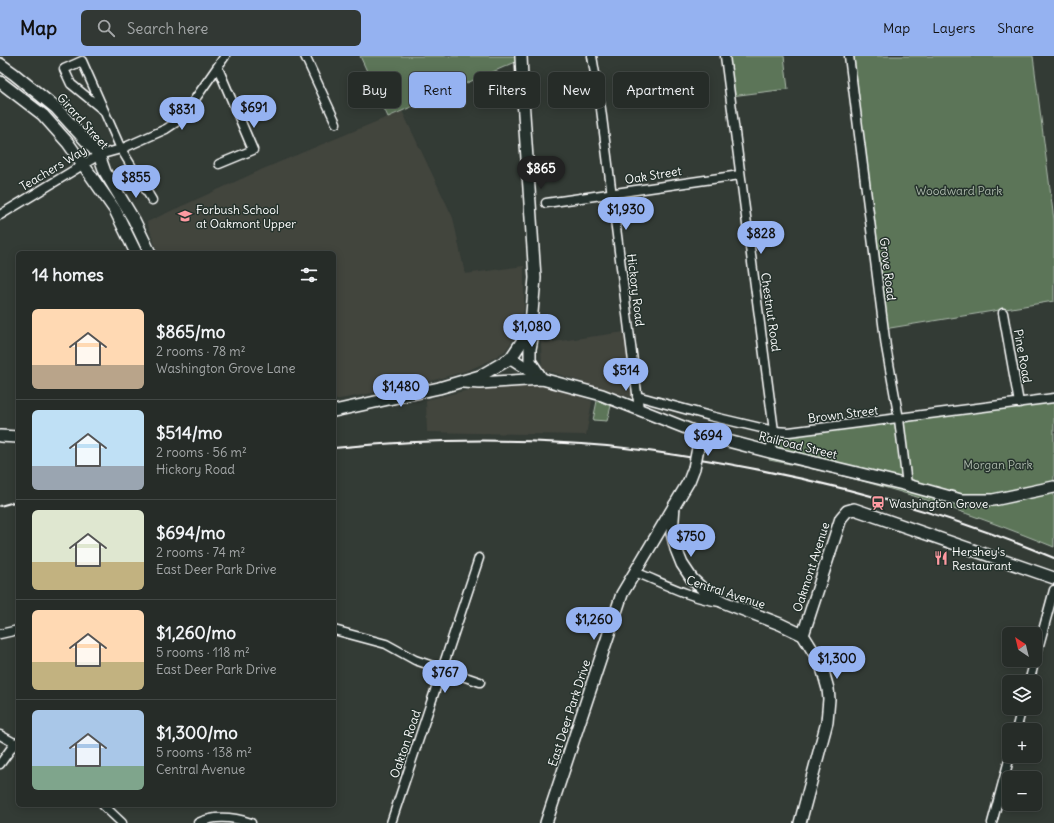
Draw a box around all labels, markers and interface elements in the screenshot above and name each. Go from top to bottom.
search box [81,10,361,46]
text: Map [20,16,57,40]
icon: search [95,17,117,39]
text: Search here [127,19,208,38]
text: Map [883,19,910,37]
text: Layers [932,19,975,37]
text: Share [997,19,1034,37]
chip: Buy [348,72,401,108]
chip: Rent [409,72,466,108]
chip: Filters [474,72,540,108]
chip: New [548,72,605,108]
chip: Apartment [613,72,709,108]
street label: Girard Street [54,90,112,152]
pin: $691 [230,95,278,129]
pin: $831 [158,97,206,131]
text: $691 [240,99,268,116]
text: $831 [168,101,196,118]
street label: Teachers Way [17,142,89,194]
pin: $865 [517,156,565,190]
text: $865 [526,160,556,177]
street label: Oak Street [624,163,682,187]
pin: $855 [112,165,160,199]
text: $855 [121,169,151,186]
park label: Woodward Park [916,183,1002,198]
pin: $1,930 [593,197,659,231]
text: $1,930 [607,201,645,218]
place label: Forbush School at Oakmont Upper [196,202,296,231]
school or university icon: Forbush School at Oakmont Upper [177,208,193,224]
pin: $828 [737,221,785,255]
text: $828 [746,225,776,242]
street label: Grove Road [877,237,899,301]
street label: Hickory Road [624,253,648,327]
text: 14 homes [32,264,104,286]
icon: filters [298,264,320,286]
street label: Chestnut Road [758,271,784,353]
pin: $1,080 [499,314,565,348]
text: $1,080 [512,318,552,335]
text: $865/mo [156,321,225,343]
icon: home [64,325,112,373]
street label: Pine Road [1011,328,1035,384]
text: 2 rooms · 78 m² [156,343,246,360]
pin: $514 [602,358,650,392]
text: Washington Grove Lane [156,360,295,377]
text: $514 [612,362,640,379]
pin: $1,480 [368,374,434,408]
text: $1,480 [382,378,420,395]
street label: Brown Street [807,402,879,426]
text: $514/mo [156,422,222,444]
pin: $694 [684,423,732,457]
icon: home [64,426,112,474]
text: $694 [693,427,723,444]
street label: Railroad Street [757,428,839,462]
text: 2 rooms · 56 m² [156,444,247,461]
park label: Morgan Park [963,457,1033,472]
text: Hickory Road [156,461,235,478]
station icon: Washington Grove [870,495,886,511]
place label: Washington Grove [889,496,988,511]
street label: Oakmont Avenue [789,520,833,614]
text: $694/mo [156,522,225,544]
pin: $750 [667,524,715,558]
icon: home [64,526,112,574]
text: $750 [676,528,706,545]
text: 2 rooms · 74 m² [156,544,245,561]
place label: Hershey's Restaurant [952,544,1012,573]
restaurant icon: Hershey's Restaurant [933,550,949,566]
text: East Deer Park Drive [156,561,277,578]
street label: Central Avenue [685,572,767,612]
pin: $1,260 [561,607,627,641]
text: $1,260 [575,611,613,628]
text: $1,260/mo [156,622,236,644]
icon: home [64,626,112,674]
north arrow [1002,627,1042,667]
map controls [1002,627,1042,811]
text: 5 rooms · 118 m² [156,644,250,661]
pin: $1,300 [804,646,870,680]
text: $1,300 [817,650,857,667]
street label: East Deer Park Drive [545,658,593,768]
pin: $767 [421,660,469,694]
text: East Deer Park Drive [156,661,277,678]
text: $767 [431,664,459,681]
button: layers [1002,675,1042,715]
street label: Oakton Road [386,708,424,780]
text: $1,300/mo [156,722,238,744]
button: + [1002,723,1042,763]
icon: home [64,726,112,774]
text: 5 rooms · 138 m² [156,744,252,761]
text: Central Avenue [156,761,245,778]
button: − [1002,771,1042,811]

